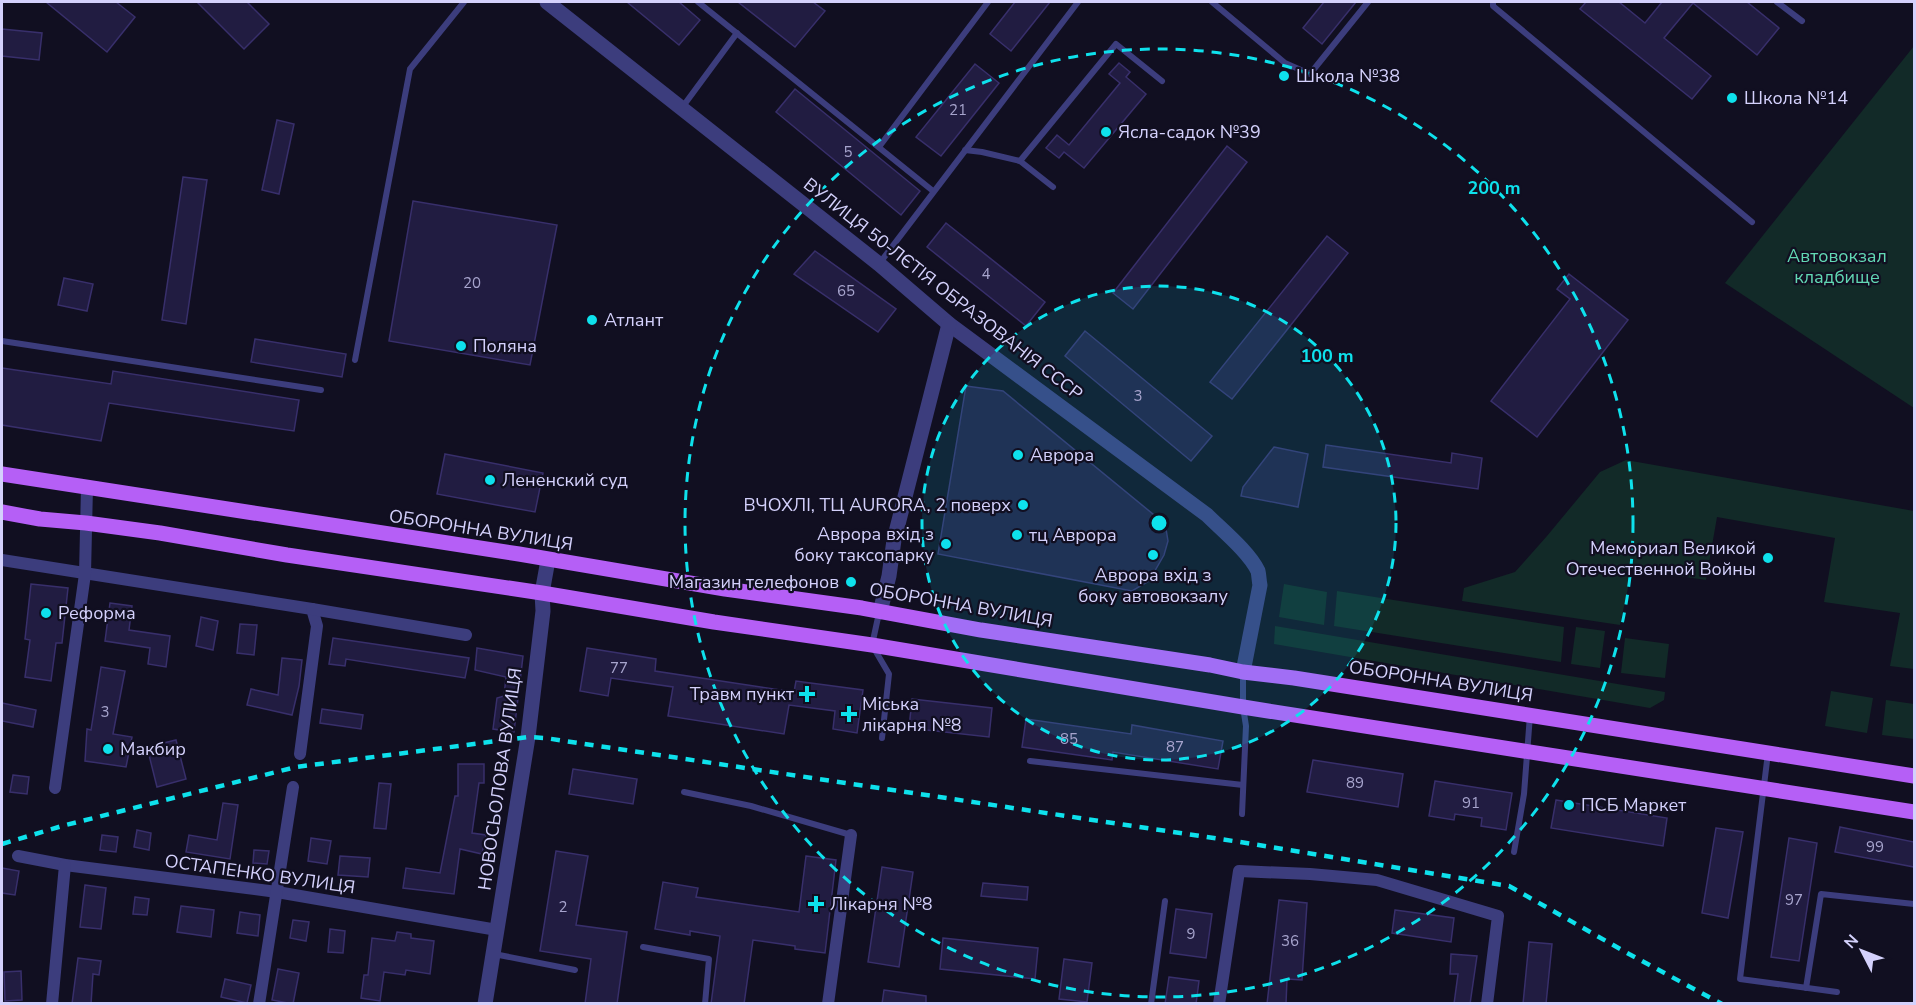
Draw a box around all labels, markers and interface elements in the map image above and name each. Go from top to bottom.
place label: Школа №38 [1296,64,1400,88]
marker: Школа №38 [1277,69,1291,83]
place label: Школа №14 [1744,86,1848,110]
marker: Школа №14 [1725,91,1739,105]
house number: 21 [949,100,967,120]
place label: Ясла-садок №39 [1118,120,1261,144]
marker: Ясла-садок №39 [1099,125,1113,139]
house number: 5 [843,142,853,162]
street label: ВУЛИЦЯ 50-ЛЄТІЯ ОБРАЗОВАНІЯ СССР [799,172,1087,406]
text: 200 m [1467,176,1521,200]
park label: Автовокзал кладбище [1787,244,1887,289]
house number: 4 [981,264,991,284]
house number: 20 [463,273,481,293]
house number: 65 [837,281,855,301]
place label: Атлант [604,308,663,332]
marker: Атлант [585,313,599,327]
place label: Поляна [473,334,537,358]
marker: Поляна [454,339,468,353]
text: 100 m [1300,344,1354,368]
house number: 3 [1133,386,1143,406]
place label: Аврора [1030,443,1094,467]
marker: Аврора [1011,448,1025,462]
place label: Лененский суд [502,468,628,492]
marker: Лененский суд [483,473,497,487]
place label: ВЧОХЛІ, ТЦ AURORA, 2 поверх [743,493,1011,517]
marker: ВЧОХЛІ, ТЦ AURORA, 2 поверх [1016,498,1030,512]
street label: ОБОРОННА ВУЛИЦЯ [387,504,575,556]
centre of rings [1149,513,1169,533]
place label: Аврора вхід з боку таксопарку [794,522,935,567]
place label: тц Аврора [1029,523,1117,547]
marker: тц Аврора [1010,528,1024,542]
place label: Мемориал Великой Отечественной Войны [1566,536,1756,581]
marker: Аврора вхід з боку таксопарку [939,537,953,551]
marker: Аврора вхід з боку автовокзалу [1146,548,1160,562]
marker: Мемориал Великой Отечественной Войны [1761,551,1775,565]
place label: Аврора вхід з боку автовокзалу [1078,563,1228,608]
place label: Магазин телефонов [669,570,839,594]
marker: Магазин телефонов [844,575,858,589]
street label: ОБОРОННА ВУЛИЦЯ [867,577,1055,633]
place label: Реформа [58,601,136,625]
marker: Реформа [39,606,53,620]
street label: ОБОРОННА ВУЛИЦЯ [1347,655,1535,707]
house number: 77 [610,658,628,678]
street label: НОВОСЬОЛОВА ВУЛИЦЯ [473,666,527,892]
place label: Травм пункт [690,682,794,706]
marker: Травм пункт [798,685,816,703]
place label: Міська лікарня №8 [862,692,962,737]
house number: 3 [100,702,110,722]
marker: Міська лікарня №8 [840,705,858,723]
house number: 85 [1060,729,1078,749]
place label: Макбир [120,737,186,761]
house number: 87 [1166,737,1184,757]
marker: Макбир [101,742,115,756]
house number: 89 [1346,773,1364,793]
house number: 91 [1462,793,1480,813]
place label: ПСБ Маркет [1581,793,1686,817]
marker: ПСБ Маркет [1562,798,1576,812]
house number: 99 [1866,837,1884,857]
street label: ОСТАПЕНКО ВУЛИЦЯ [163,849,357,899]
house number: 97 [1785,890,1803,910]
place label: Лікарня №8 [830,892,933,916]
marker: Лікарня №8 [807,895,825,913]
house number: 2 [558,897,568,917]
north arrow [1832,921,1892,981]
house number: 9 [1186,924,1196,944]
text: N [1839,930,1864,953]
house number: 36 [1281,931,1299,951]

